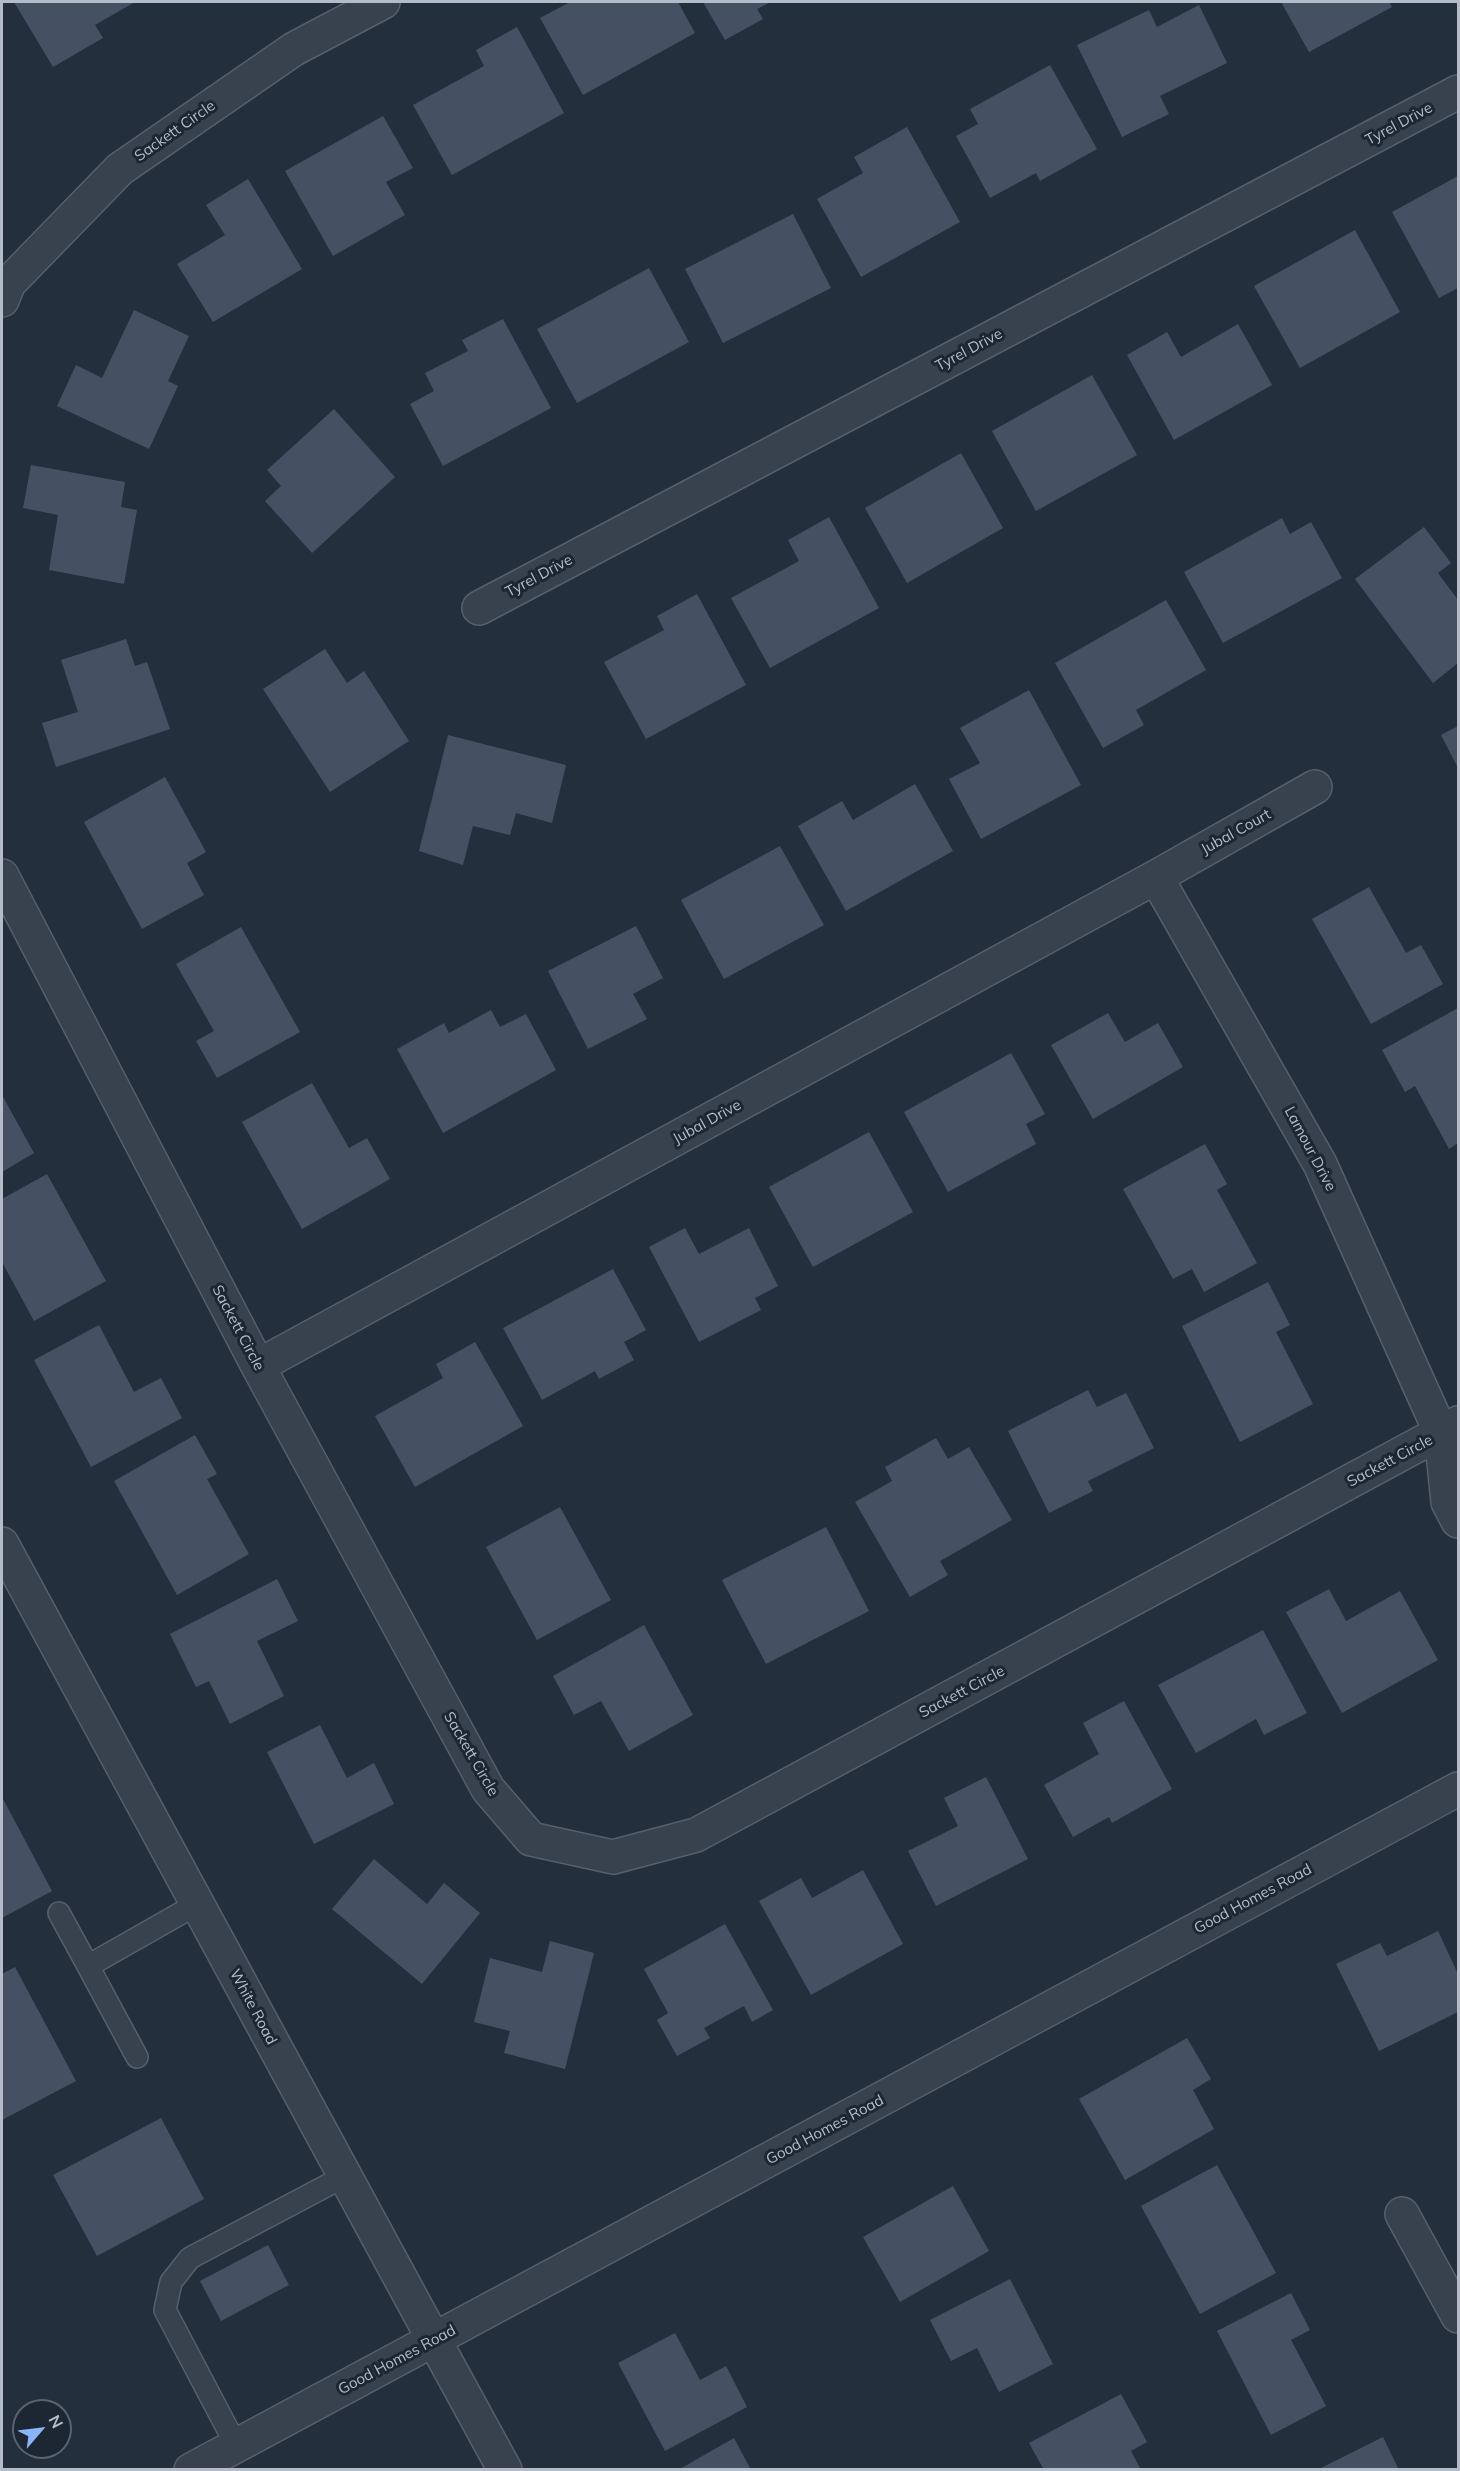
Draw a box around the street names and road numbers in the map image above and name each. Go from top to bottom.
street label: Sackett Circle [131,97,219,165]
street label: Tyrel Drive [1362,99,1436,149]
street label: Tyrel Drive [932,325,1006,375]
street label: Tyrel Drive [502,551,576,601]
street label: Jubal Court [1198,805,1274,859]
street label: Jubal Drive [670,1096,744,1148]
street label: Lamour Drive [1280,1104,1340,1194]
street label: Sackett Circle [208,1282,268,1374]
street label: Sackett Circle [1344,1431,1436,1491]
street label: Sackett Circle [916,1662,1008,1722]
street label: Sackett Circle [440,1709,502,1799]
street label: Good Homes Road [1191,1860,1315,1938]
street label: White Road [226,1966,280,2048]
street label: Good Homes Road [763,2091,887,2169]
street label: Good Homes Road [335,2321,459,2399]

